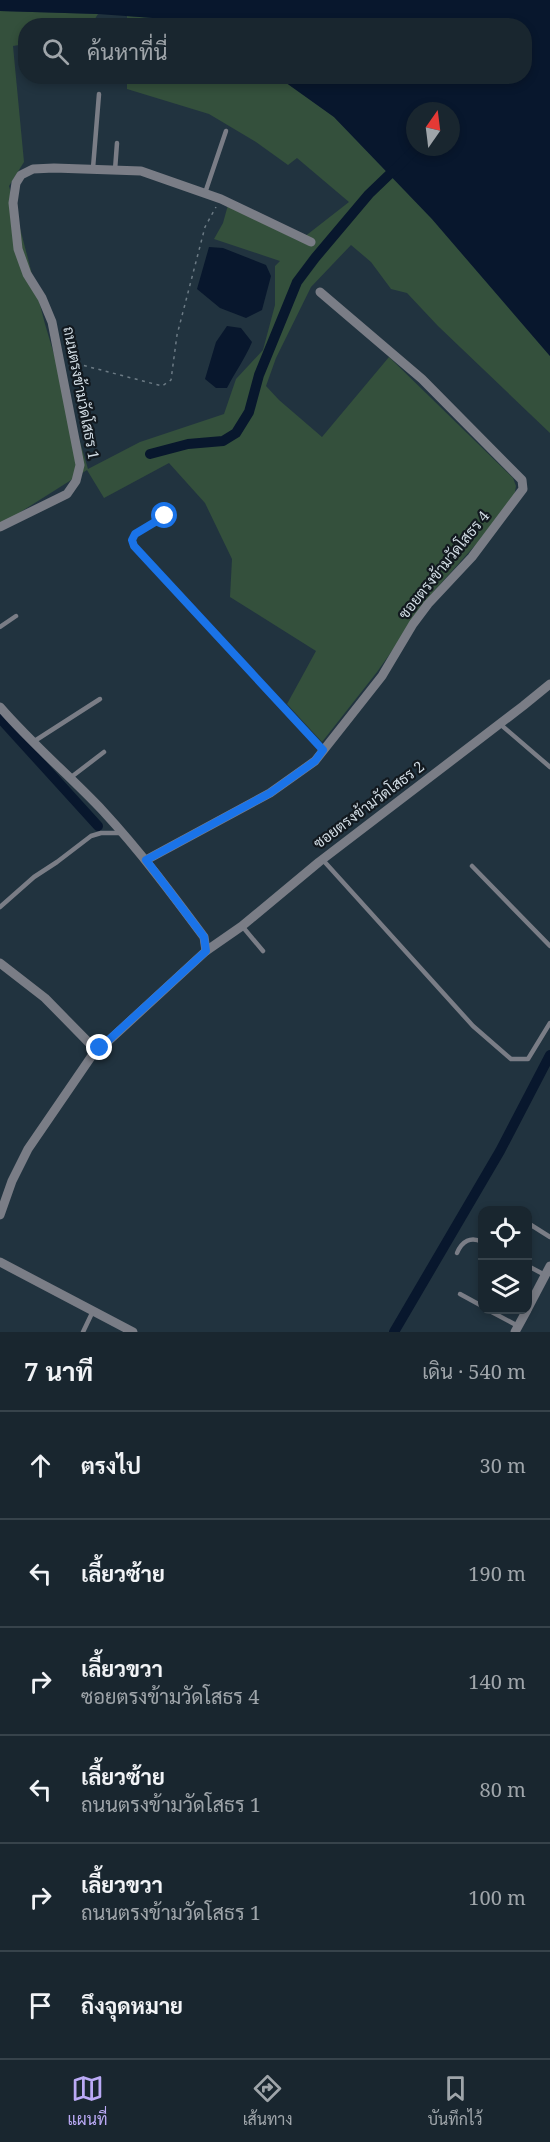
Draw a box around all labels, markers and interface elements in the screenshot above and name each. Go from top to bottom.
search box [18,18,532,84]
icon: search [39,35,72,68]
text: ค้นหาที่นี่ [87,36,167,66]
north arrow [406,102,460,156]
street label: ถนนตรงข้ามวัดโสธร 1 [59,325,105,461]
route start [151,502,177,528]
street label: ซอยตรงข้ามวัดโสธร 4 [393,506,493,623]
street label: ซอยตรงข้ามวัดโสธร 2 [309,756,428,852]
route end [86,1034,112,1060]
map controls [478,1206,532,1314]
button: locate [478,1206,532,1260]
button: layers [478,1260,532,1314]
text: 7 นาที [24,1353,93,1389]
text: เดิน · 540 m [422,1358,526,1385]
icon: ahead [24,1449,57,1482]
text: ตรงไป [81,1450,141,1480]
text: 30 m [480,1452,526,1479]
icon: left [24,1557,57,1590]
text: เลี้ยวซ้าย [81,1558,165,1588]
text: 190 m [468,1560,526,1587]
text: เลี้ยวขวา [81,1653,163,1683]
icon: right [24,1665,57,1698]
text: 140 m [468,1668,526,1695]
text: ซอยตรงข้ามวัดโสธร 4 [81,1683,259,1710]
text: เลี้ยวซ้าย [81,1761,165,1791]
icon: left [24,1773,57,1806]
text: 80 m [480,1776,526,1803]
text: ถนนตรงข้ามวัดโสธร 1 [81,1791,261,1818]
text: เลี้ยวขวา [81,1869,163,1899]
icon: right [24,1881,57,1914]
text: 100 m [468,1884,526,1911]
text: ถนนตรงข้ามวัดโสธร 1 [81,1899,261,1926]
icon: arrive [24,1989,57,2022]
text: ถึงจุดหมาย [81,1990,183,2020]
tab: แผนที่ [68,2072,107,2130]
tab: เส้นทาง [243,2072,293,2130]
tab: บันทึกไว้ [428,2072,482,2130]

